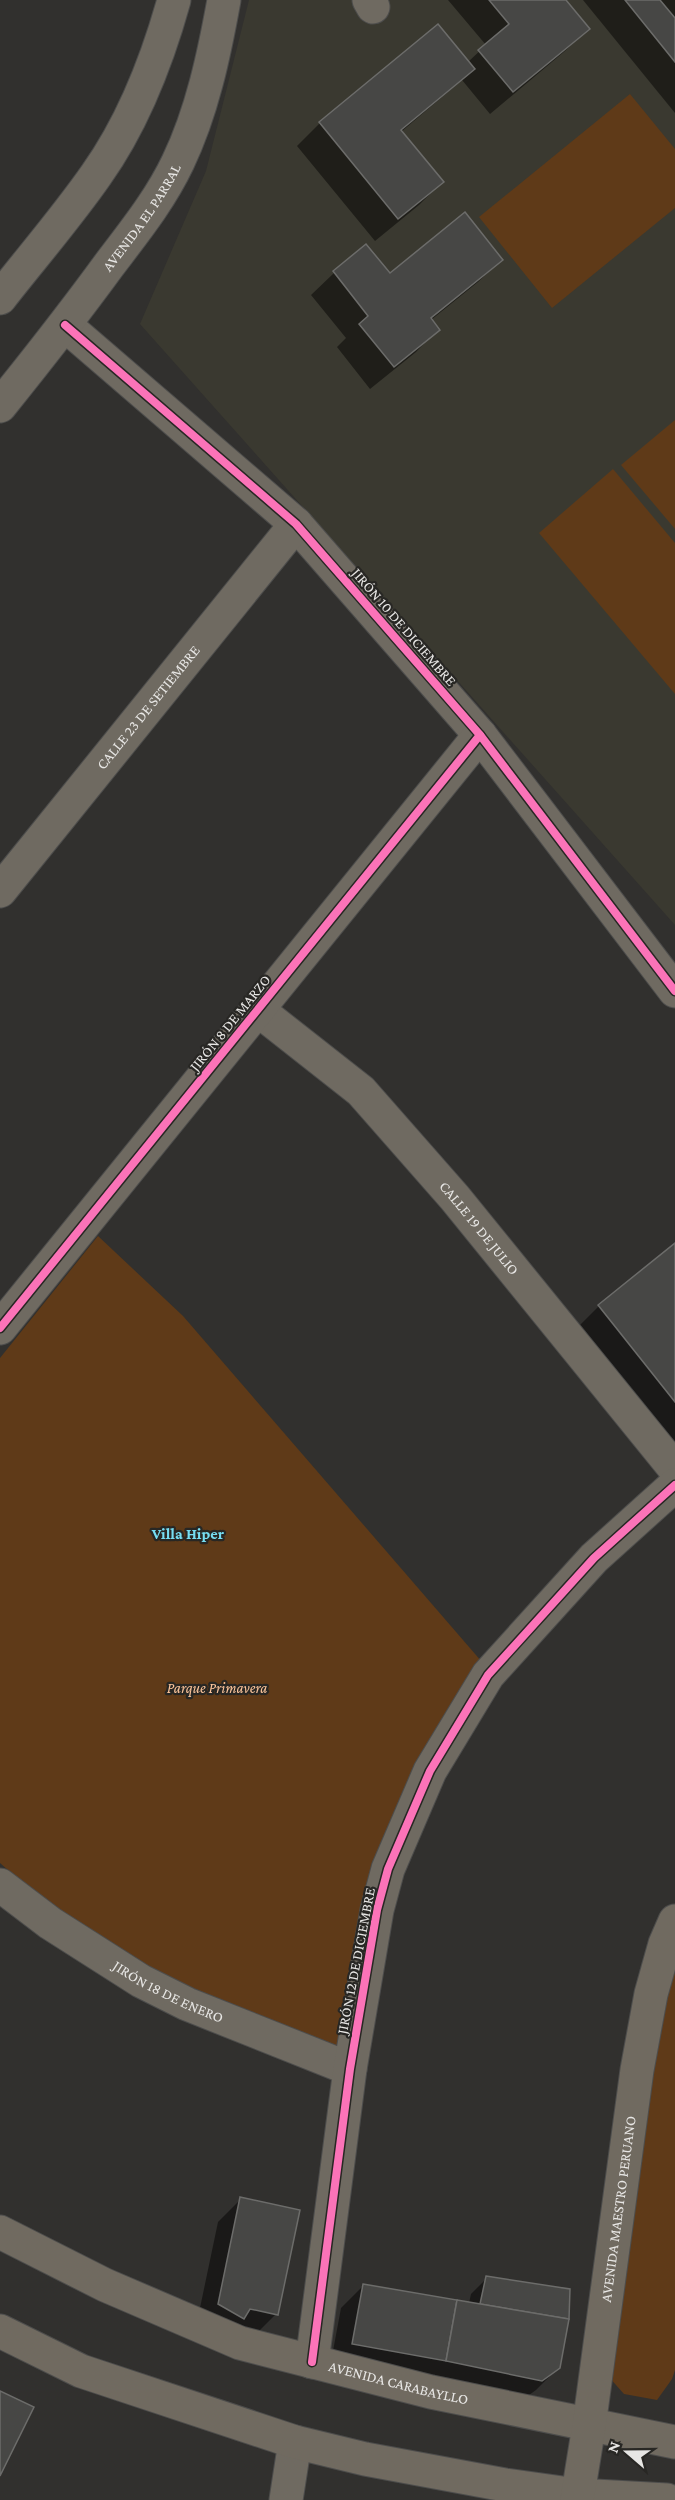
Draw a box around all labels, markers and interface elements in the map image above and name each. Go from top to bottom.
street label: AVENIDA EL PARRAL [99,161,184,274]
street label: JIRÓN 10 DE DICIEMBRE [347,563,459,690]
street label: CALLE 23 DE SETIEMBRE [93,642,203,772]
street label: JIRÓN 8 DE MARZO [185,972,274,1076]
street label: CALLE 19 DE JULIO [436,1178,522,1278]
district label: Villa Hiper [151,1525,225,1542]
park label: Parque Primavera [167,1680,267,1697]
street label: JIRÓN 12 DE DICIEMBRE [334,1886,379,2038]
street label: JIRÓN 18 DE ENERO [108,1956,226,2026]
street label: AVENIDA MAESTRO PERUANO [598,2115,639,2303]
street label: AVENIDA CARABAYLLO [327,2358,470,2407]
north arrow [597,2422,657,2482]
text: N [604,2439,623,2455]

